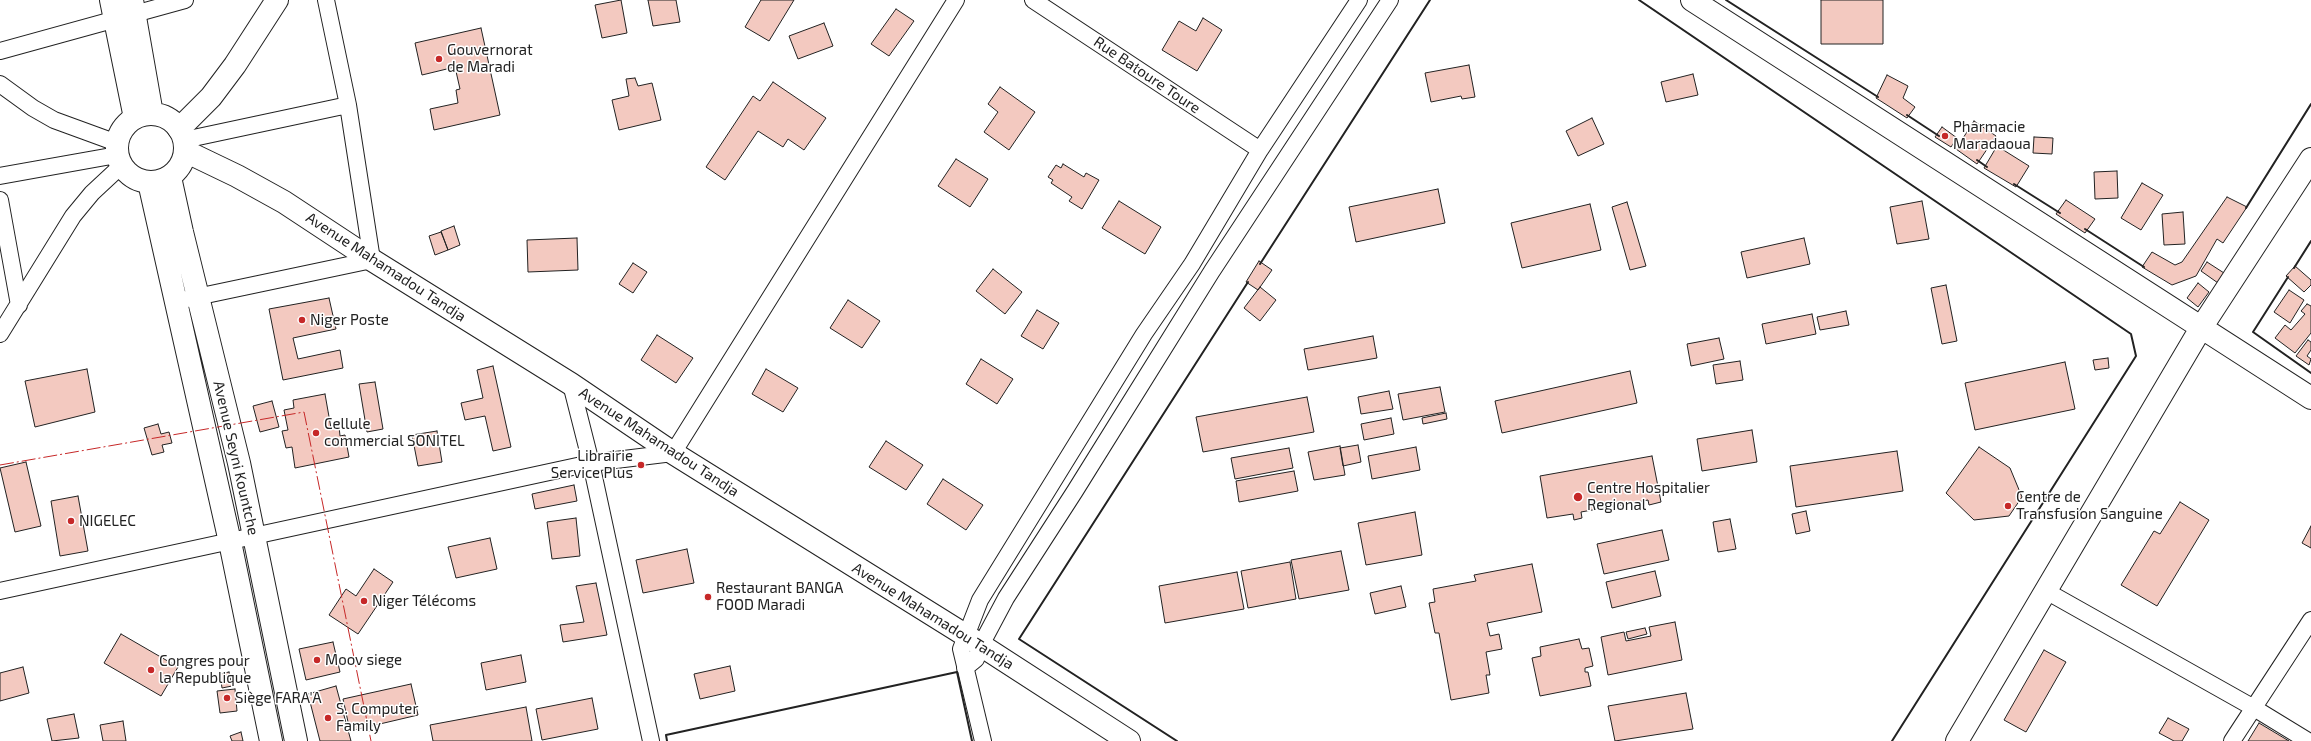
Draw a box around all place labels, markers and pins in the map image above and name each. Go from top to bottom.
place label: Gouvernorat de Maradi [447,41,533,76]
marker: Gouvernorat de Maradi [434,54,444,64]
place label: Pharmacie Maradaoua [1953,118,2031,153]
marker: Pharmacie Maradaoua [1940,131,1950,141]
place label: Niger Poste [310,311,389,329]
marker: Niger Poste [297,315,307,325]
place label: Cellule commercial SONITEL [324,415,465,450]
marker: Cellule commercial SONITEL [311,428,321,438]
place label: Librairie Service Plus [551,447,633,482]
marker: Librairie Service Plus [636,460,646,470]
place label: Centre Hospitalier Regional [1587,479,1710,514]
place label: Centre de Transfusion Sanguine [2016,488,2163,523]
marker: Centre Hospitalier Regional [1572,491,1584,503]
marker: Centre de Transfusion Sanguine [2003,501,2013,511]
place label: NIGELEC [79,512,136,530]
marker: NIGELEC [66,516,76,526]
place label: Restaurant BANGA FOOD Maradi [716,579,843,614]
place label: Niger Télécoms [372,592,476,610]
marker: Restaurant BANGA FOOD Maradi [703,592,713,602]
marker: Niger Télécoms [359,596,369,606]
place label: Moov siege [325,651,402,669]
place label: Congres pour la Republique [159,652,251,687]
marker: Moov siege [312,655,322,665]
marker: Congres pour la Republique [146,665,156,675]
place label: Siège FARA'A [235,689,321,707]
marker: Siège FARA'A [222,693,232,703]
place label: S. Computer Family [336,700,418,735]
marker: S. Computer Family [323,713,333,723]

